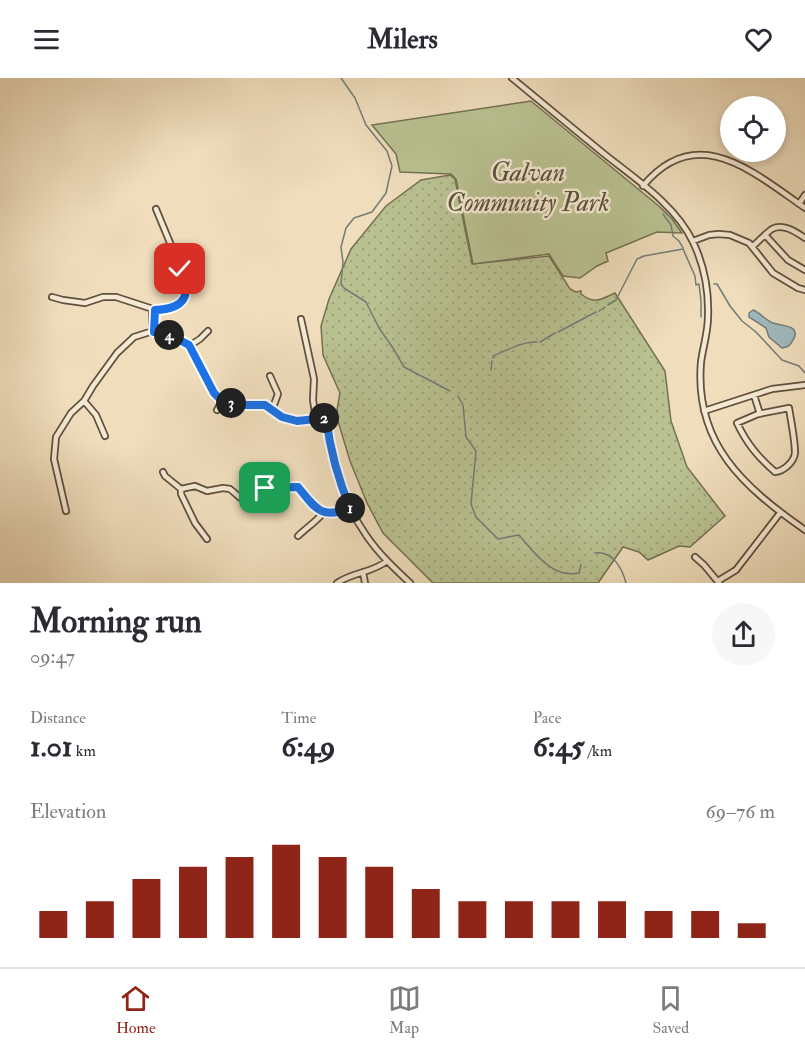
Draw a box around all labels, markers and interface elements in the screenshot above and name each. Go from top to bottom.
icon: menu [30,23,63,56]
text: Milers [367,23,438,56]
icon: heart [742,23,775,56]
map controls [720,96,786,162]
button: locate [720,96,786,162]
park label: Galvan Community Park [447,157,609,219]
pin [154,243,205,294]
icon: check [163,252,196,285]
pin: 4 [154,320,184,350]
text: 4 [165,325,173,345]
pin: 3 [216,388,246,418]
text: 3 [228,393,234,413]
pin: 2 [309,403,339,433]
text: 2 [320,408,328,428]
pin [239,462,290,513]
icon: arrive [248,471,281,504]
pin: 1 [335,493,365,523]
text: 1 [347,498,353,518]
text: Morning run [30,601,202,642]
button: share [712,603,775,666]
text: 09:47 [30,644,75,669]
text: Distance [30,708,86,728]
text: Time [281,708,316,728]
text: Pace [533,708,561,728]
text: 1.01 [30,728,72,765]
text: 6:49 [281,728,335,765]
text: 6:45 [533,728,585,765]
text: km [72,741,96,761]
text: /km [585,741,612,761]
text: Elevation [30,799,106,824]
text: 69–76 m [706,799,775,824]
tab: Home [116,982,156,1038]
tab: Map [388,982,421,1038]
tab: Saved [652,982,689,1038]

